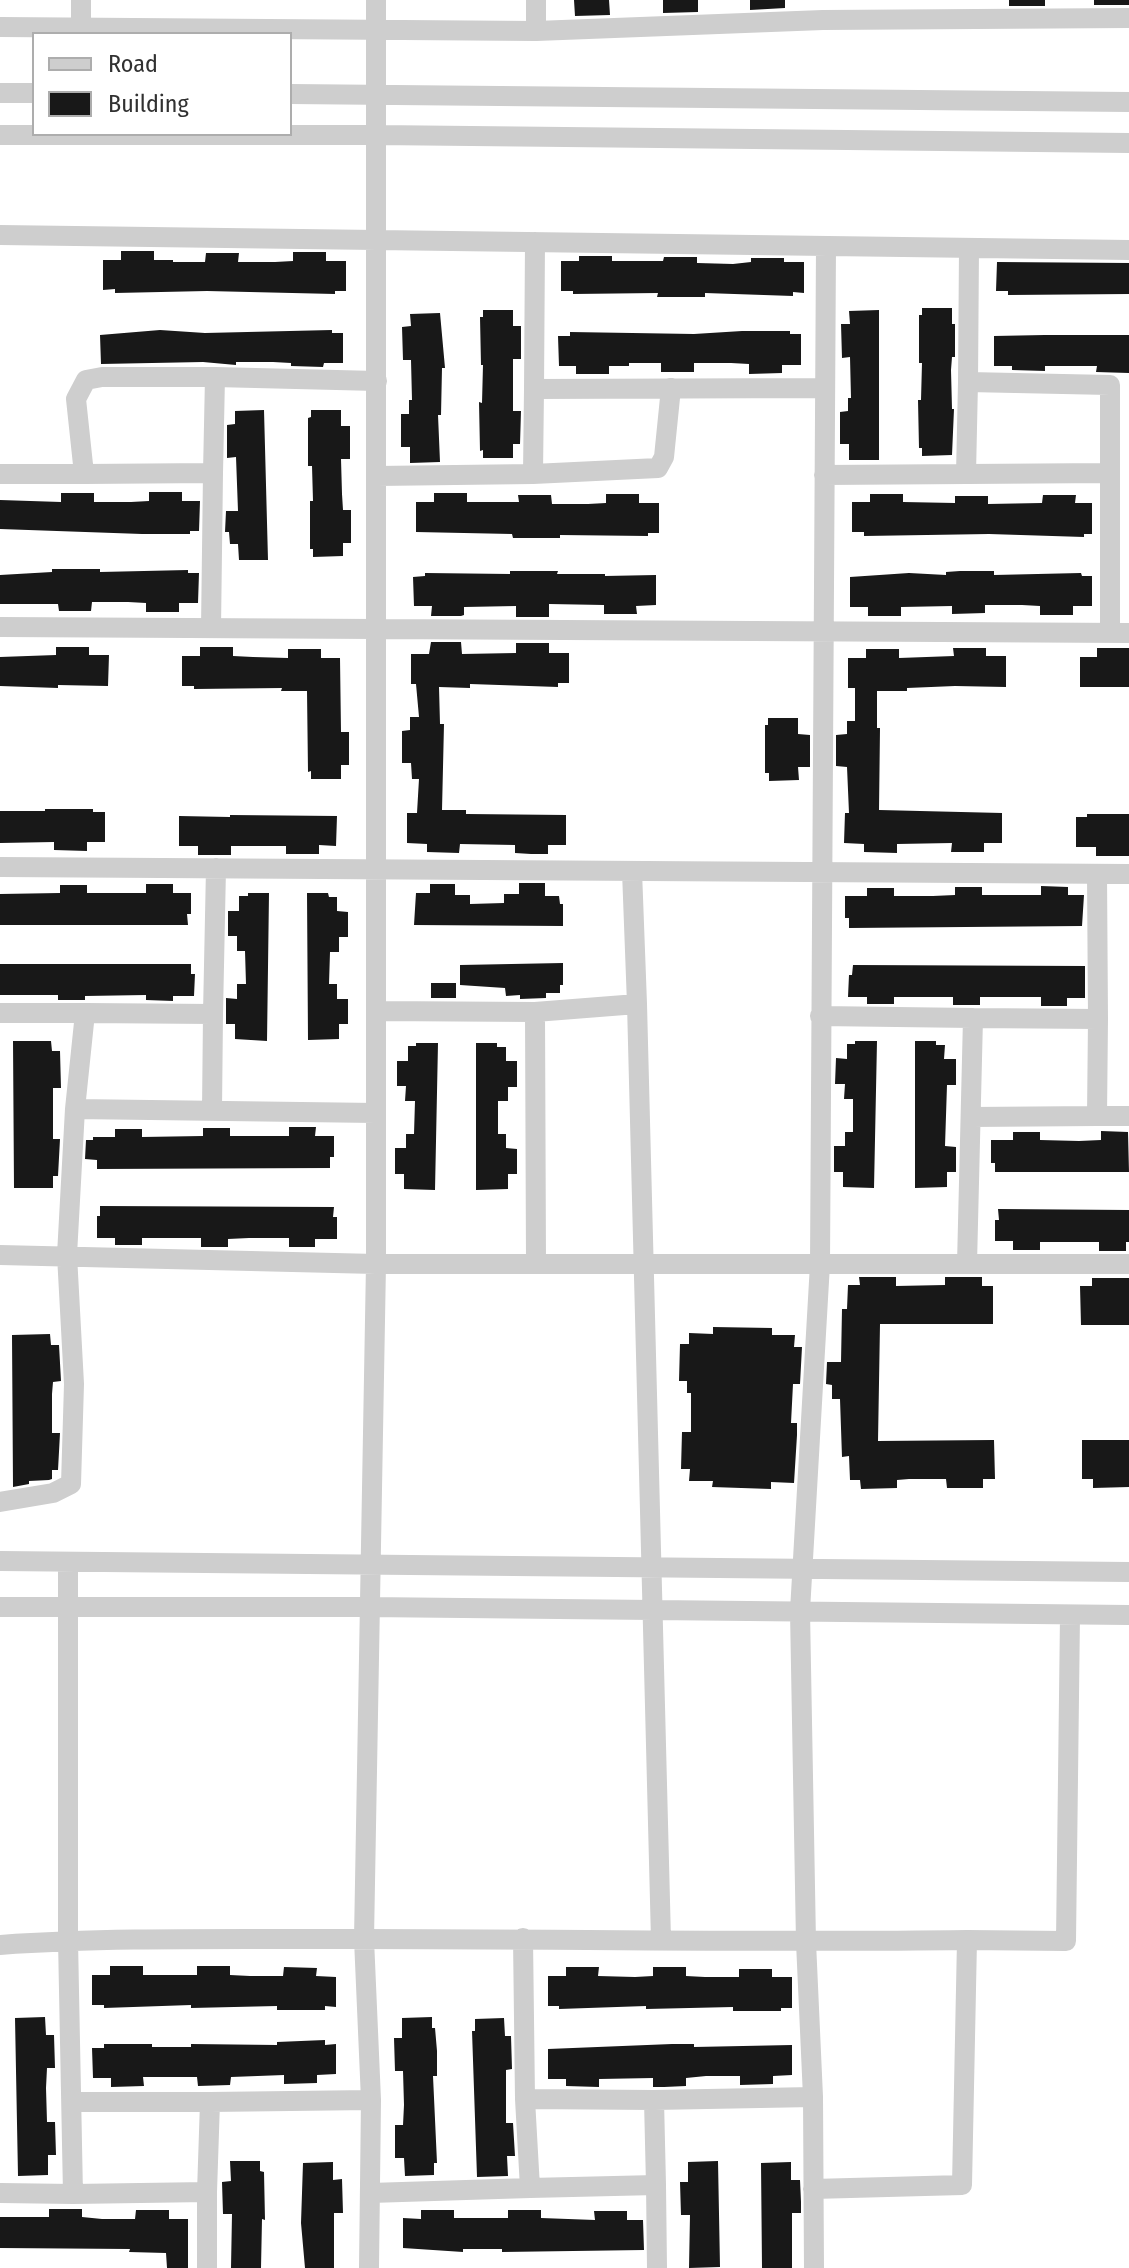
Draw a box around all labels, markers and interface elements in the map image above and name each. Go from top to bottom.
legend [32,32,292,136]
text: Road [108,50,158,78]
text: Building [108,90,189,118]

